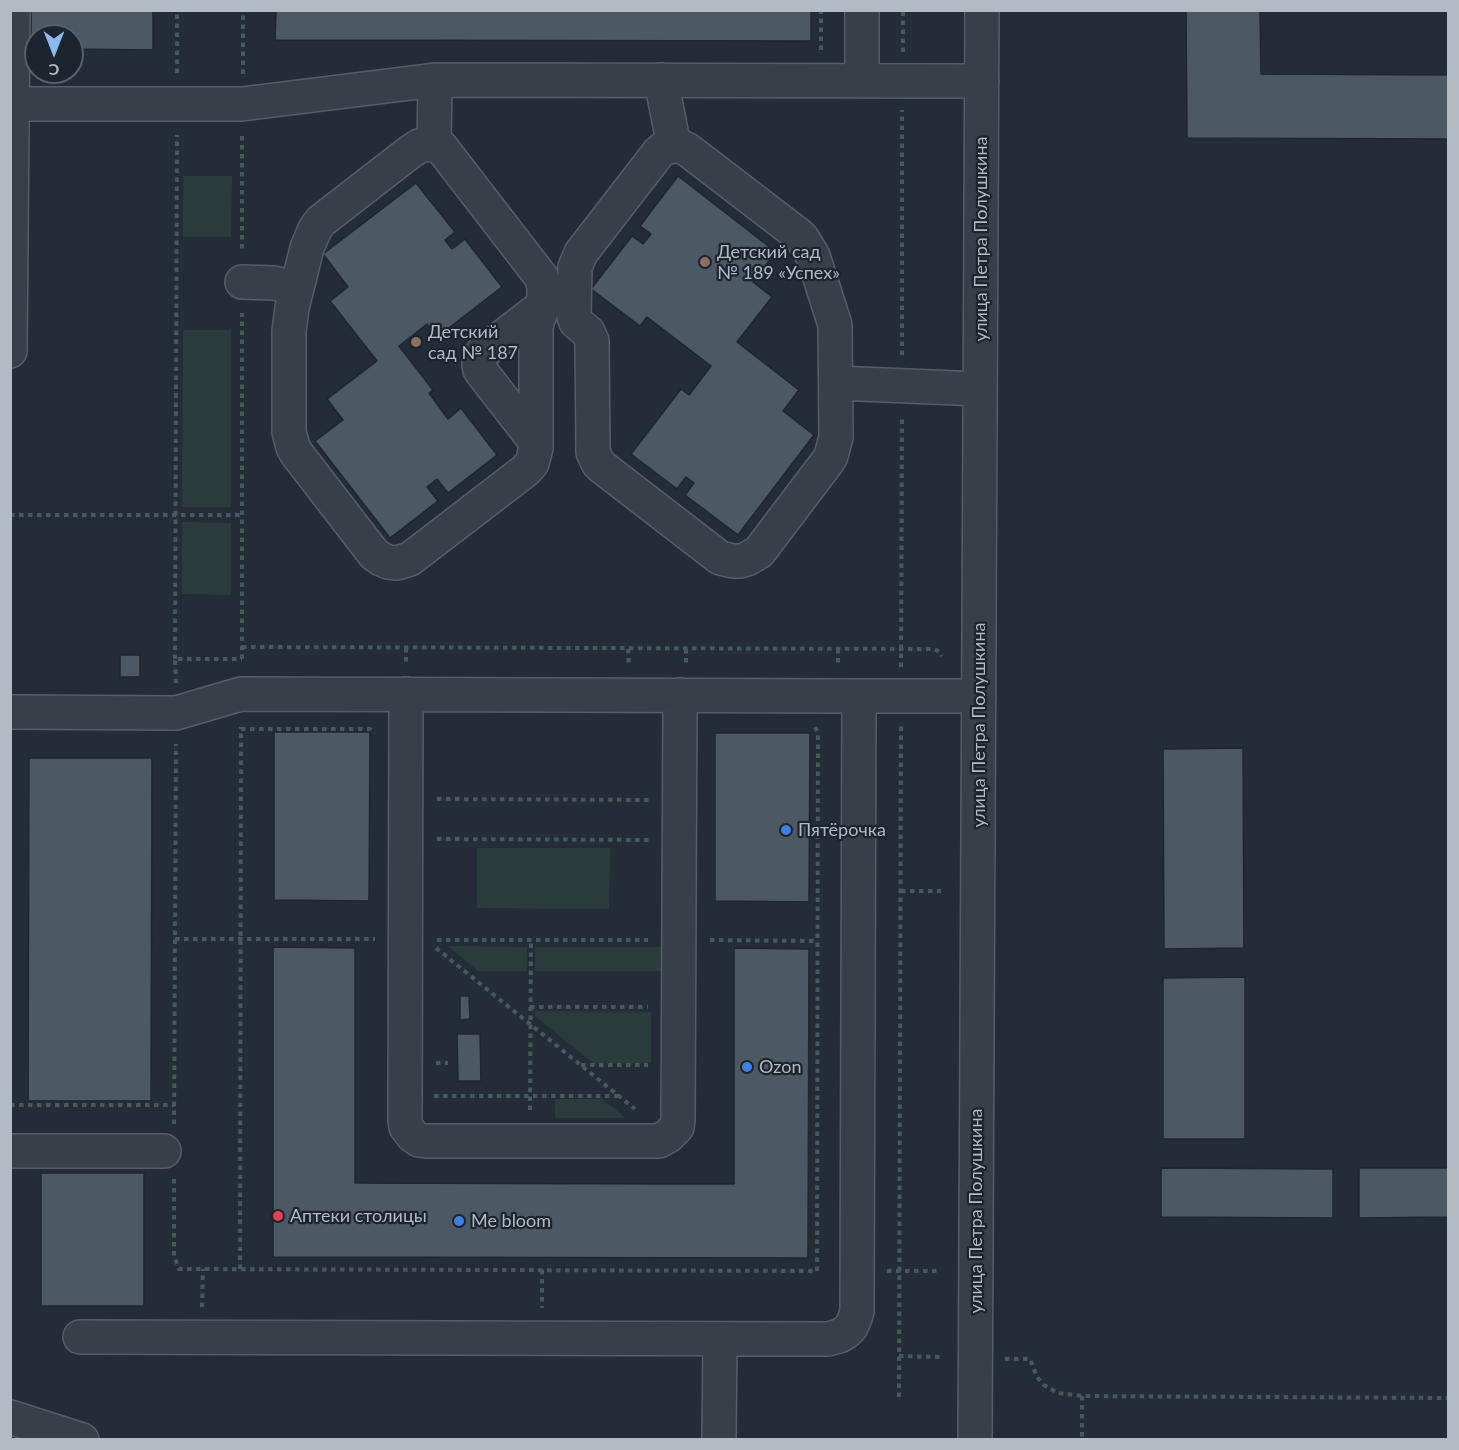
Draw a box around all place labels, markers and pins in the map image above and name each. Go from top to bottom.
place label: Детский сад № 189 «Успех» [717,241,840,284]
marker: Детский сад № 189 «Успех» [698,255,712,269]
place label: Детский сад № 187 [428,321,518,364]
marker: Детский сад № 187 [409,335,423,349]
place label: Пятёрочка [798,819,886,841]
marker: Пятёрочка [779,823,793,837]
place label: Ozon [759,1056,801,1078]
marker: Ozon [740,1060,754,1074]
place label: Аптеки столицы [290,1205,427,1227]
marker: Аптеки столицы [271,1209,285,1223]
place label: Me bloom [471,1210,551,1232]
marker: Me bloom [452,1214,466,1228]

